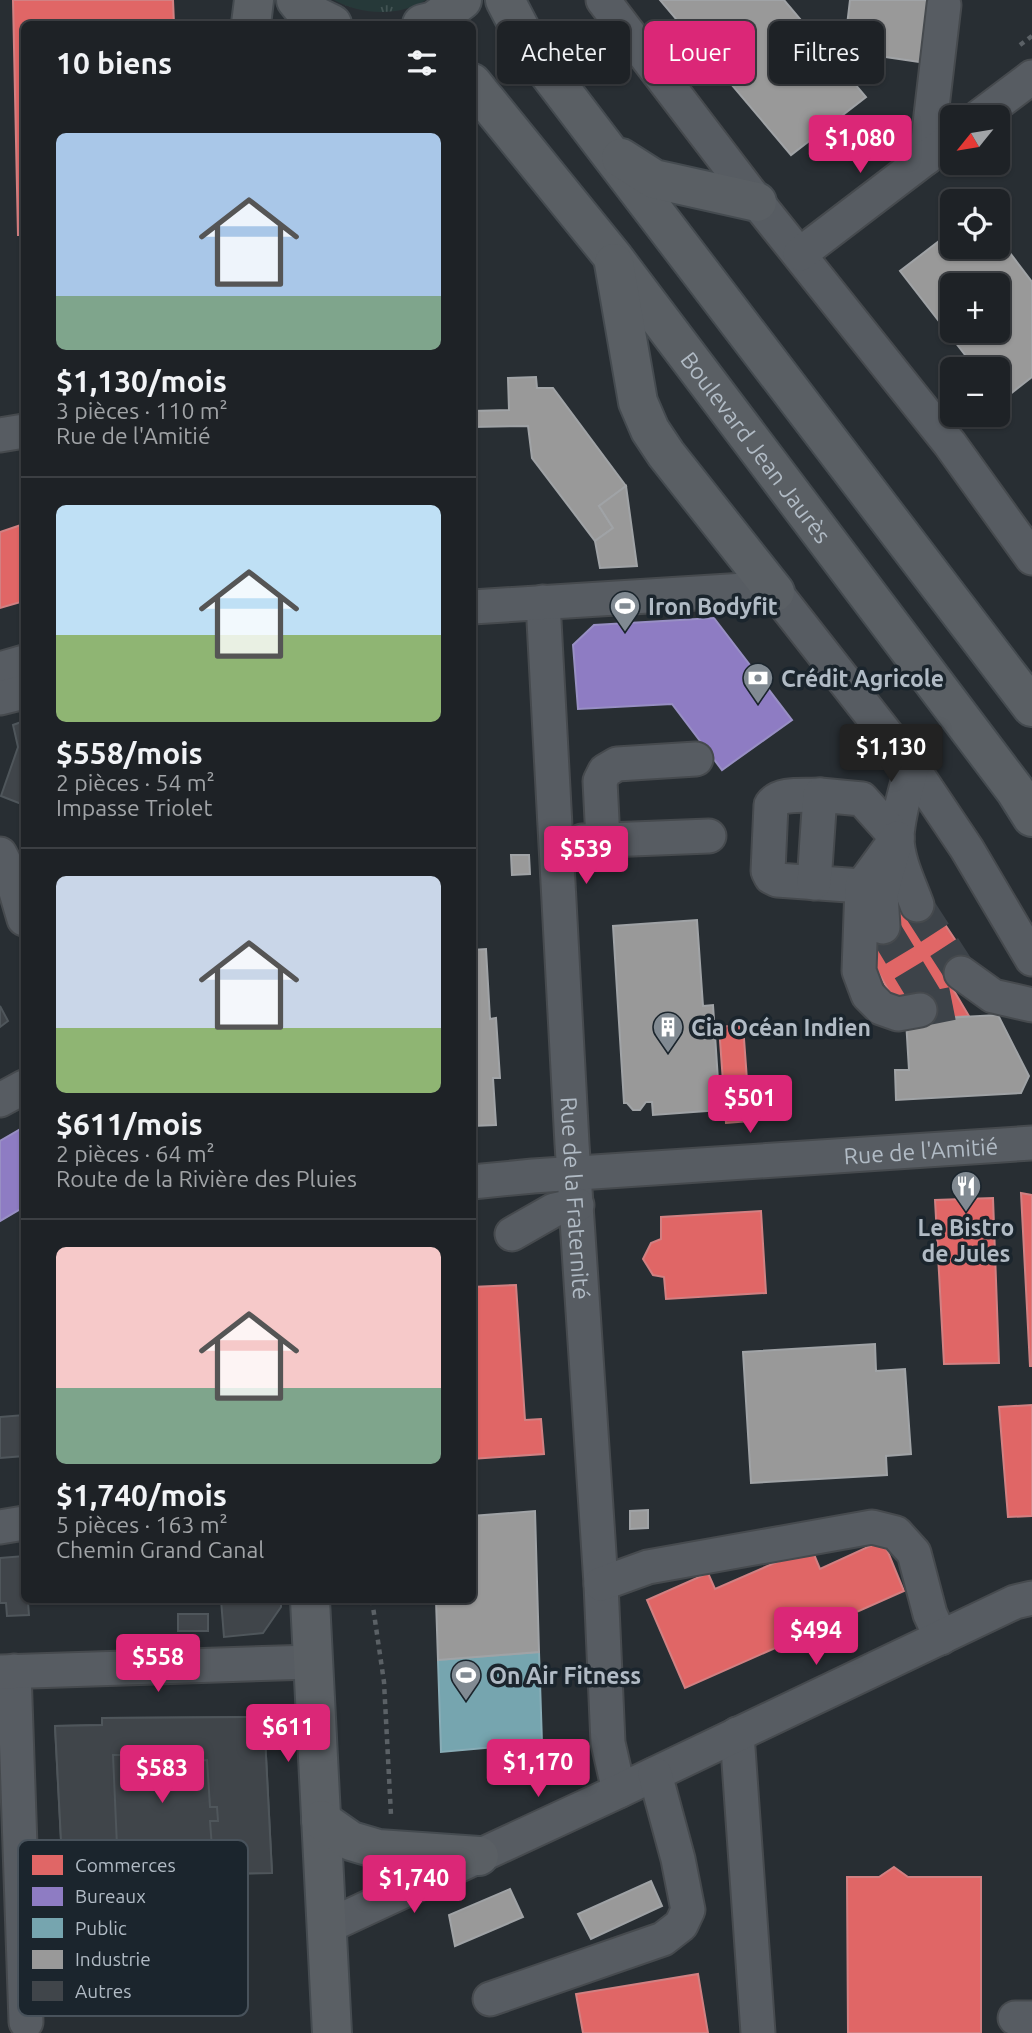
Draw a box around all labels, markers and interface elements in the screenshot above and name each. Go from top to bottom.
chip: Acheter [497,21,630,84]
chip: Louer [644,21,755,84]
chip: Filtres [769,21,884,84]
icon: filters [403,44,441,82]
text: 10 biens [56,46,172,80]
north arrow [940,105,1010,175]
map controls [940,105,1010,427]
pin: $1,080 [803,116,917,175]
text: $1,080 [825,125,895,150]
icon: home [186,179,312,305]
button: locate [940,189,1010,259]
button: + [940,273,1010,343]
street label: Boulevard Jean Jaurès [676,347,836,547]
button: − [940,357,1010,427]
text: $1,130/mois [56,364,227,398]
text: 3 pièces · 110 m² [56,398,228,423]
text: Rue de l'Amitié [56,423,211,448]
icon: home [186,551,312,677]
sports icon: Iron Bodyfit [608,589,642,633]
place label: Iron Bodyfit [648,594,778,619]
bank icon: Crédit Agricole [741,661,775,705]
place label: Crédit Agricole [781,666,944,691]
pin: $1,130 [834,724,948,784]
text: $1,130 [856,734,926,759]
text: $558/mois [56,736,203,770]
text: 2 pièces · 54 m² [56,770,215,795]
text: Impasse Triolet [56,795,212,820]
pin: $539 [545,826,627,886]
text: $539 [560,836,612,861]
icon: home [186,922,312,1048]
building icon: Cia Océan Indien [651,1010,685,1054]
place label: Cia Océan Indien [691,1015,871,1040]
pin: $501 [709,1076,791,1135]
text: $501 [724,1085,776,1110]
street label: Rue de la Fraternité [557,1096,595,1300]
text: $611/mois [56,1107,203,1141]
street label: Rue de l'Amitié [843,1133,999,1168]
text: 2 pièces · 64 m² [56,1141,215,1166]
text: Route de la Rivière des Pluies [56,1166,357,1191]
restaurant icon: Le Bistro de Jules [949,1169,983,1213]
place label: Le Bistro de Jules [918,1215,1014,1266]
icon: home [186,1293,312,1419]
text: $1,740/mois [56,1478,227,1512]
text: 5 pièces · 163 m² [56,1512,228,1537]
text: Chemin Grand Canal [56,1537,264,1562]
pin: $494 [775,1608,857,1667]
text: $494 [790,1617,842,1642]
pin: $558 [117,1634,199,1694]
text: $558 [132,1644,184,1669]
sports icon: On Air Fitness [449,1658,483,1702]
place label: On Air Fitness [489,1663,641,1688]
pin: $611 [247,1704,329,1764]
text: $611 [262,1714,314,1739]
pin: $1,170 [481,1740,595,1799]
pin: $583 [121,1745,203,1805]
text: $1,170 [503,1749,573,1774]
text: $583 [136,1755,188,1780]
legend [18,1840,248,2016]
text: Commerces [75,1854,176,1876]
pin: $1,740 [357,1856,471,1915]
text: $1,740 [379,1865,449,1890]
text: Bureaux [75,1885,146,1907]
text: Public [75,1917,127,1939]
text: Industrie [75,1948,151,1970]
text: Autres [75,1980,132,2002]

